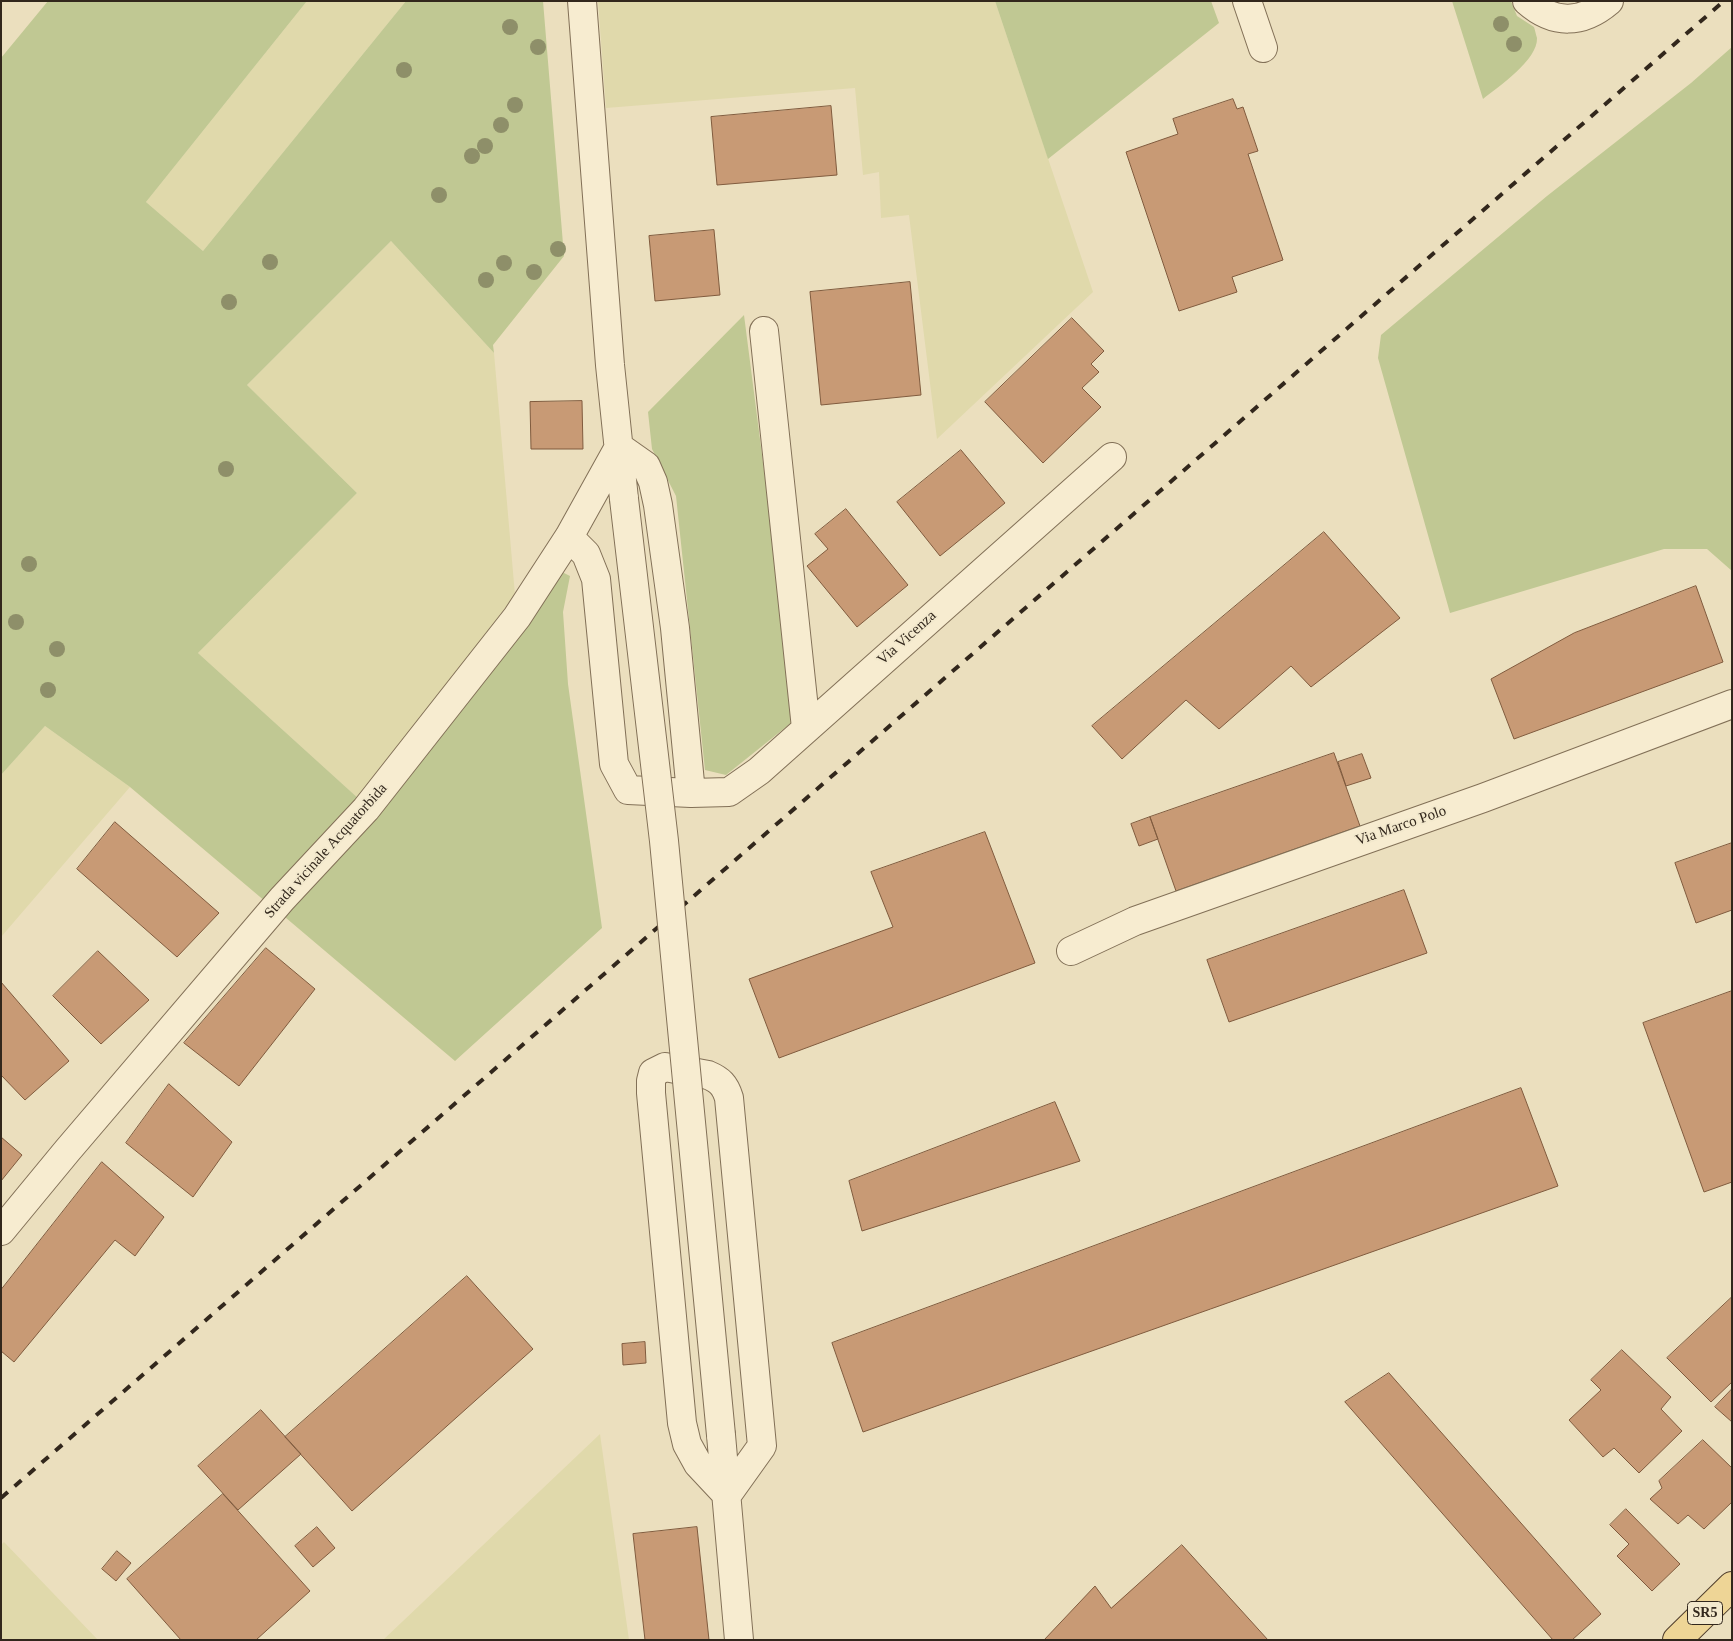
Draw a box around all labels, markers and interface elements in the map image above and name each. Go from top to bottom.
street label: Via Vicenza [874,607,940,669]
street label: Strada vicinale Acquatorbida [261,780,391,922]
street label: Via Marco Polo [1353,802,1449,850]
road number: SR5 [1688,1602,1722,1625]

